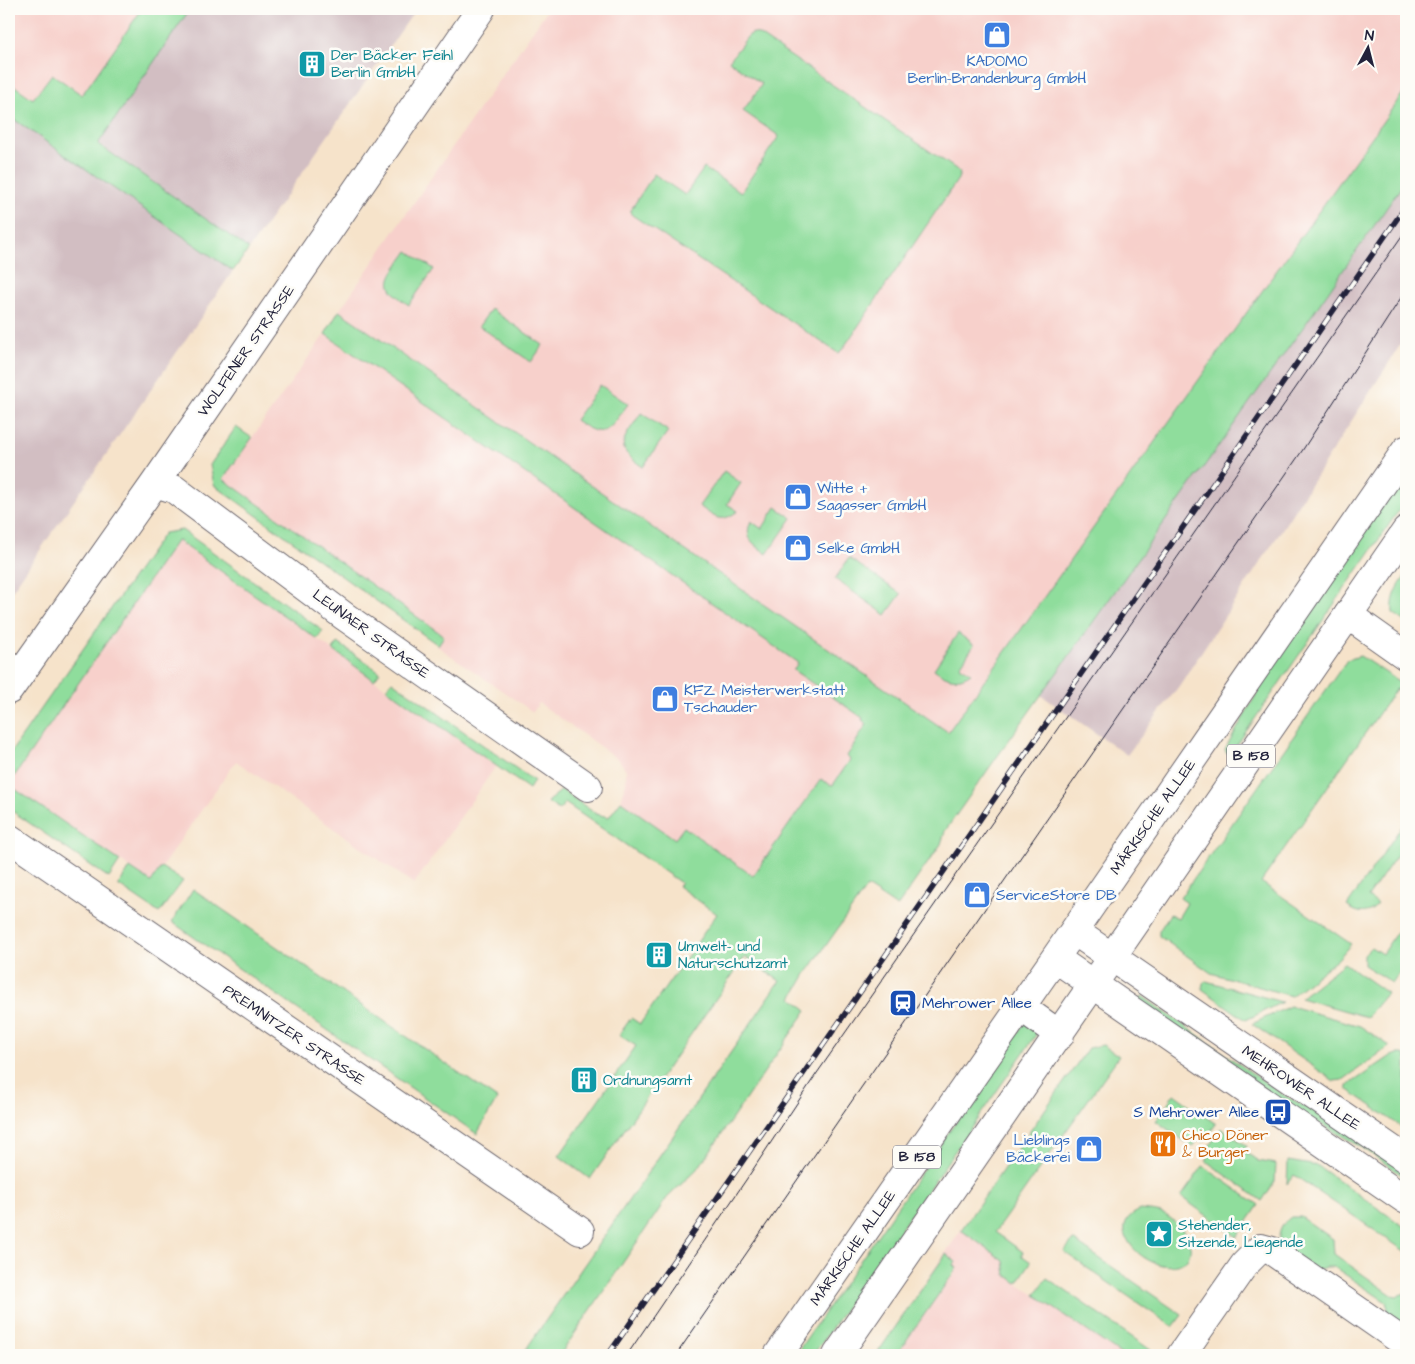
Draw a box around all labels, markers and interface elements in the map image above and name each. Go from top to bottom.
shop icon: KADOMO Berlin-Brandenburg GmbH [982,20,1012,50]
north arrow [1342,22,1392,72]
text: N [1364,26,1375,47]
place label: Der Bäcker Feihl Berlin GmbH [331,45,453,83]
building icon: Der Bäcker Feihl Berlin GmbH [297,49,327,79]
place label: KADOMO Berlin-Brandenburg GmbH [908,51,1086,90]
street label: WOLFENER STRASSE [193,281,299,421]
place label: Witte + Sagasser GmbH [817,478,927,517]
shop icon: Witte + Sagasser GmbH [783,482,813,512]
shop icon: Selke GmbH [783,533,813,563]
place label: Selke GmbH [817,538,900,559]
street label: LEUNAER STRASSE [308,584,434,684]
place label: KFZ Meisterwerkstatt Tschauder [684,680,845,718]
shop icon: KFZ Meisterwerkstatt Tschauder [650,684,680,714]
road number: B 158 [1227,744,1275,768]
street label: MÄRKISCHE ALLEE [1105,755,1201,879]
shop icon: ServiceStore DB [962,880,992,910]
place label: ServiceStore DB [996,885,1117,906]
place label: Umwelt- und Naturschutzamt [678,936,788,974]
building icon: Umwelt- und Naturschutzamt [644,940,674,970]
street label: PREMNITZER STRASSE [219,980,369,1091]
station icon: Mehrower Allee [888,988,918,1018]
place label: Mehrower Allee [922,993,1032,1014]
street label: MEHROWER ALLEE [1238,1040,1365,1136]
building icon: Ordnungsamt [569,1065,599,1095]
place label: Ordnungsamt [603,1070,692,1092]
bus stop icon: S Mehrower Allee [1263,1097,1293,1127]
place label: S Mehrower Allee [1134,1102,1259,1123]
place label: Chico Döner & Burger [1182,1125,1268,1164]
restaurant icon: Chico Döner & Burger [1148,1129,1178,1159]
place label: Lieblings Bäckerei [1006,1130,1071,1168]
shop icon: Lieblings Bäckerei [1074,1134,1104,1164]
road number: B 158 [893,1146,941,1168]
street label: MÄRKISCHE ALLEE [805,1186,901,1310]
place label: Stehender, Sitzende, Liegende [1178,1215,1303,1254]
place icon: Stehender, Sitzende, Liegende [1144,1219,1174,1249]

